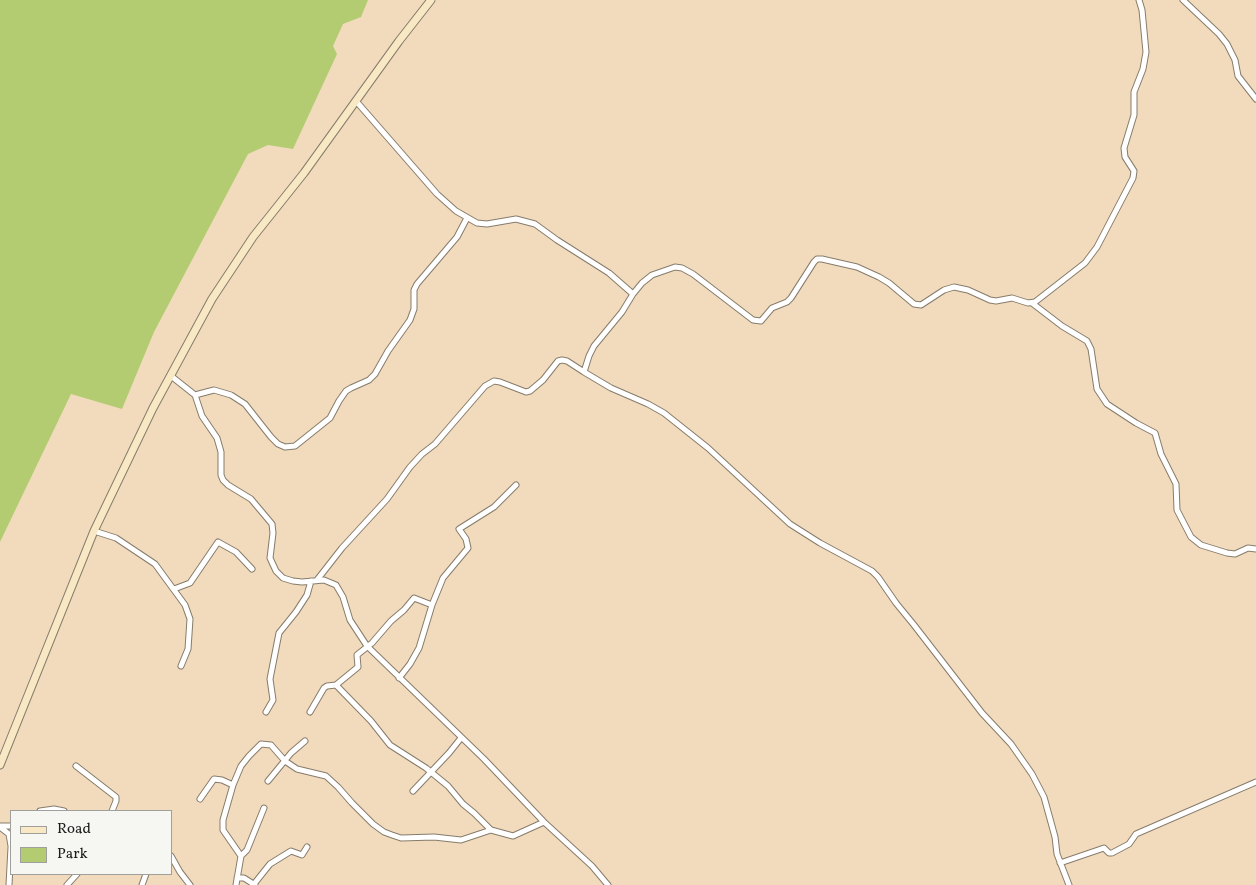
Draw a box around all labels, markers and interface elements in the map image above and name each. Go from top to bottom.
legend [10,810,172,875]
text: Road [57,819,91,840]
text: Park [57,844,88,865]

